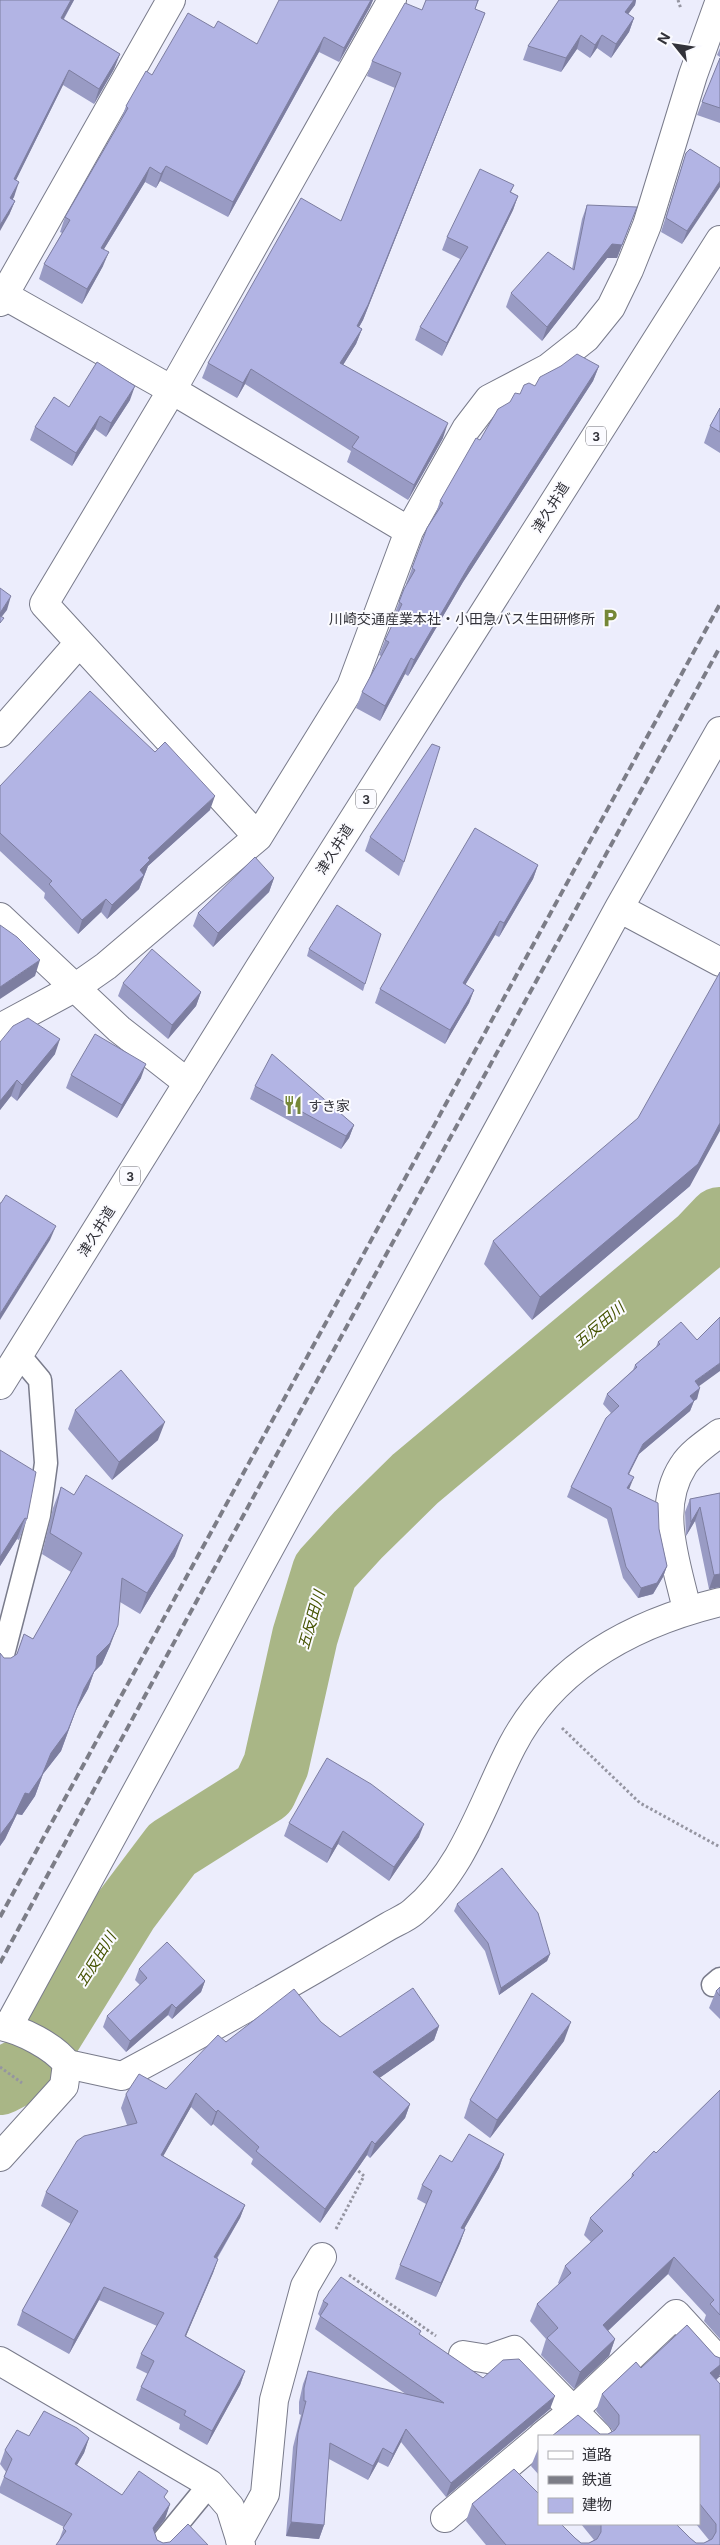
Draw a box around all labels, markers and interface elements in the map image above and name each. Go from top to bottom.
north arrow [650,20,700,70]
text: N [653,29,673,47]
road number: 3 [586,426,606,446]
street label: 津久井道 [528,479,572,535]
parking icon: 川崎交通産業本社・小田急バス生田研修所 [599,607,621,629]
place label: 川崎交通産業本社・小田急バス生田研修所 [329,610,595,627]
road number: 3 [356,790,376,809]
street label: 津久井道 [312,821,356,877]
restaurant icon: すき家 [282,1094,304,1116]
place label: すき家 [308,1097,350,1114]
road number: 3 [120,1166,140,1186]
street label: 津久井道 [74,1203,118,1259]
water label: 五反田川 [570,1297,630,1352]
water label: 五反田川 [294,1587,329,1651]
water label: 五反田川 [72,1927,121,1989]
legend [538,2435,700,2525]
text: 道路 [582,2445,612,2464]
text: 鉄道 [582,2470,612,2489]
text: 建物 [582,2495,612,2514]

